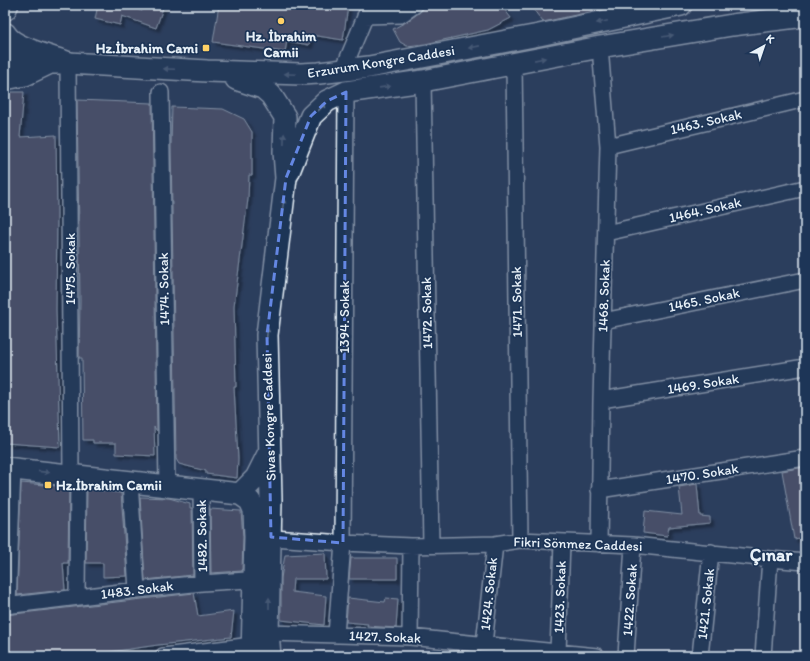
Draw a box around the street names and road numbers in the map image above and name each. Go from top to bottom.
street label: Erzurum Kongre Caddesi [306,42,456,82]
street label: 1463. Sokak [669,106,743,138]
street label: 1464. Sokak [667,193,743,227]
street label: 1475. Sokak [62,233,79,305]
street label: 1474. Sokak [155,252,173,326]
street label: 1468. Sokak [594,259,614,333]
street label: 1471. Sokak [508,266,526,338]
street label: 1472. Sokak [418,277,436,349]
street label: 1394. Sokak [336,281,353,353]
street label: 1465. Sokak [667,284,741,316]
street label: Sivas Kongre Caddesi [258,353,280,481]
street label: 1469. Sokak [666,370,740,398]
street label: 1470. Sokak [664,460,740,488]
street label: 1482. Sokak [193,499,211,573]
street label: Fikri Sönmez Caddesi [513,533,643,555]
street label: 1424. Sokak [477,557,501,631]
street label: 1423. Sokak [550,560,570,634]
street label: 1422. Sokak [619,563,641,637]
street label: 1421. Sokak [694,567,718,641]
street label: 1483. Sokak [100,577,174,603]
street label: 1427. Sokak [349,627,421,647]

